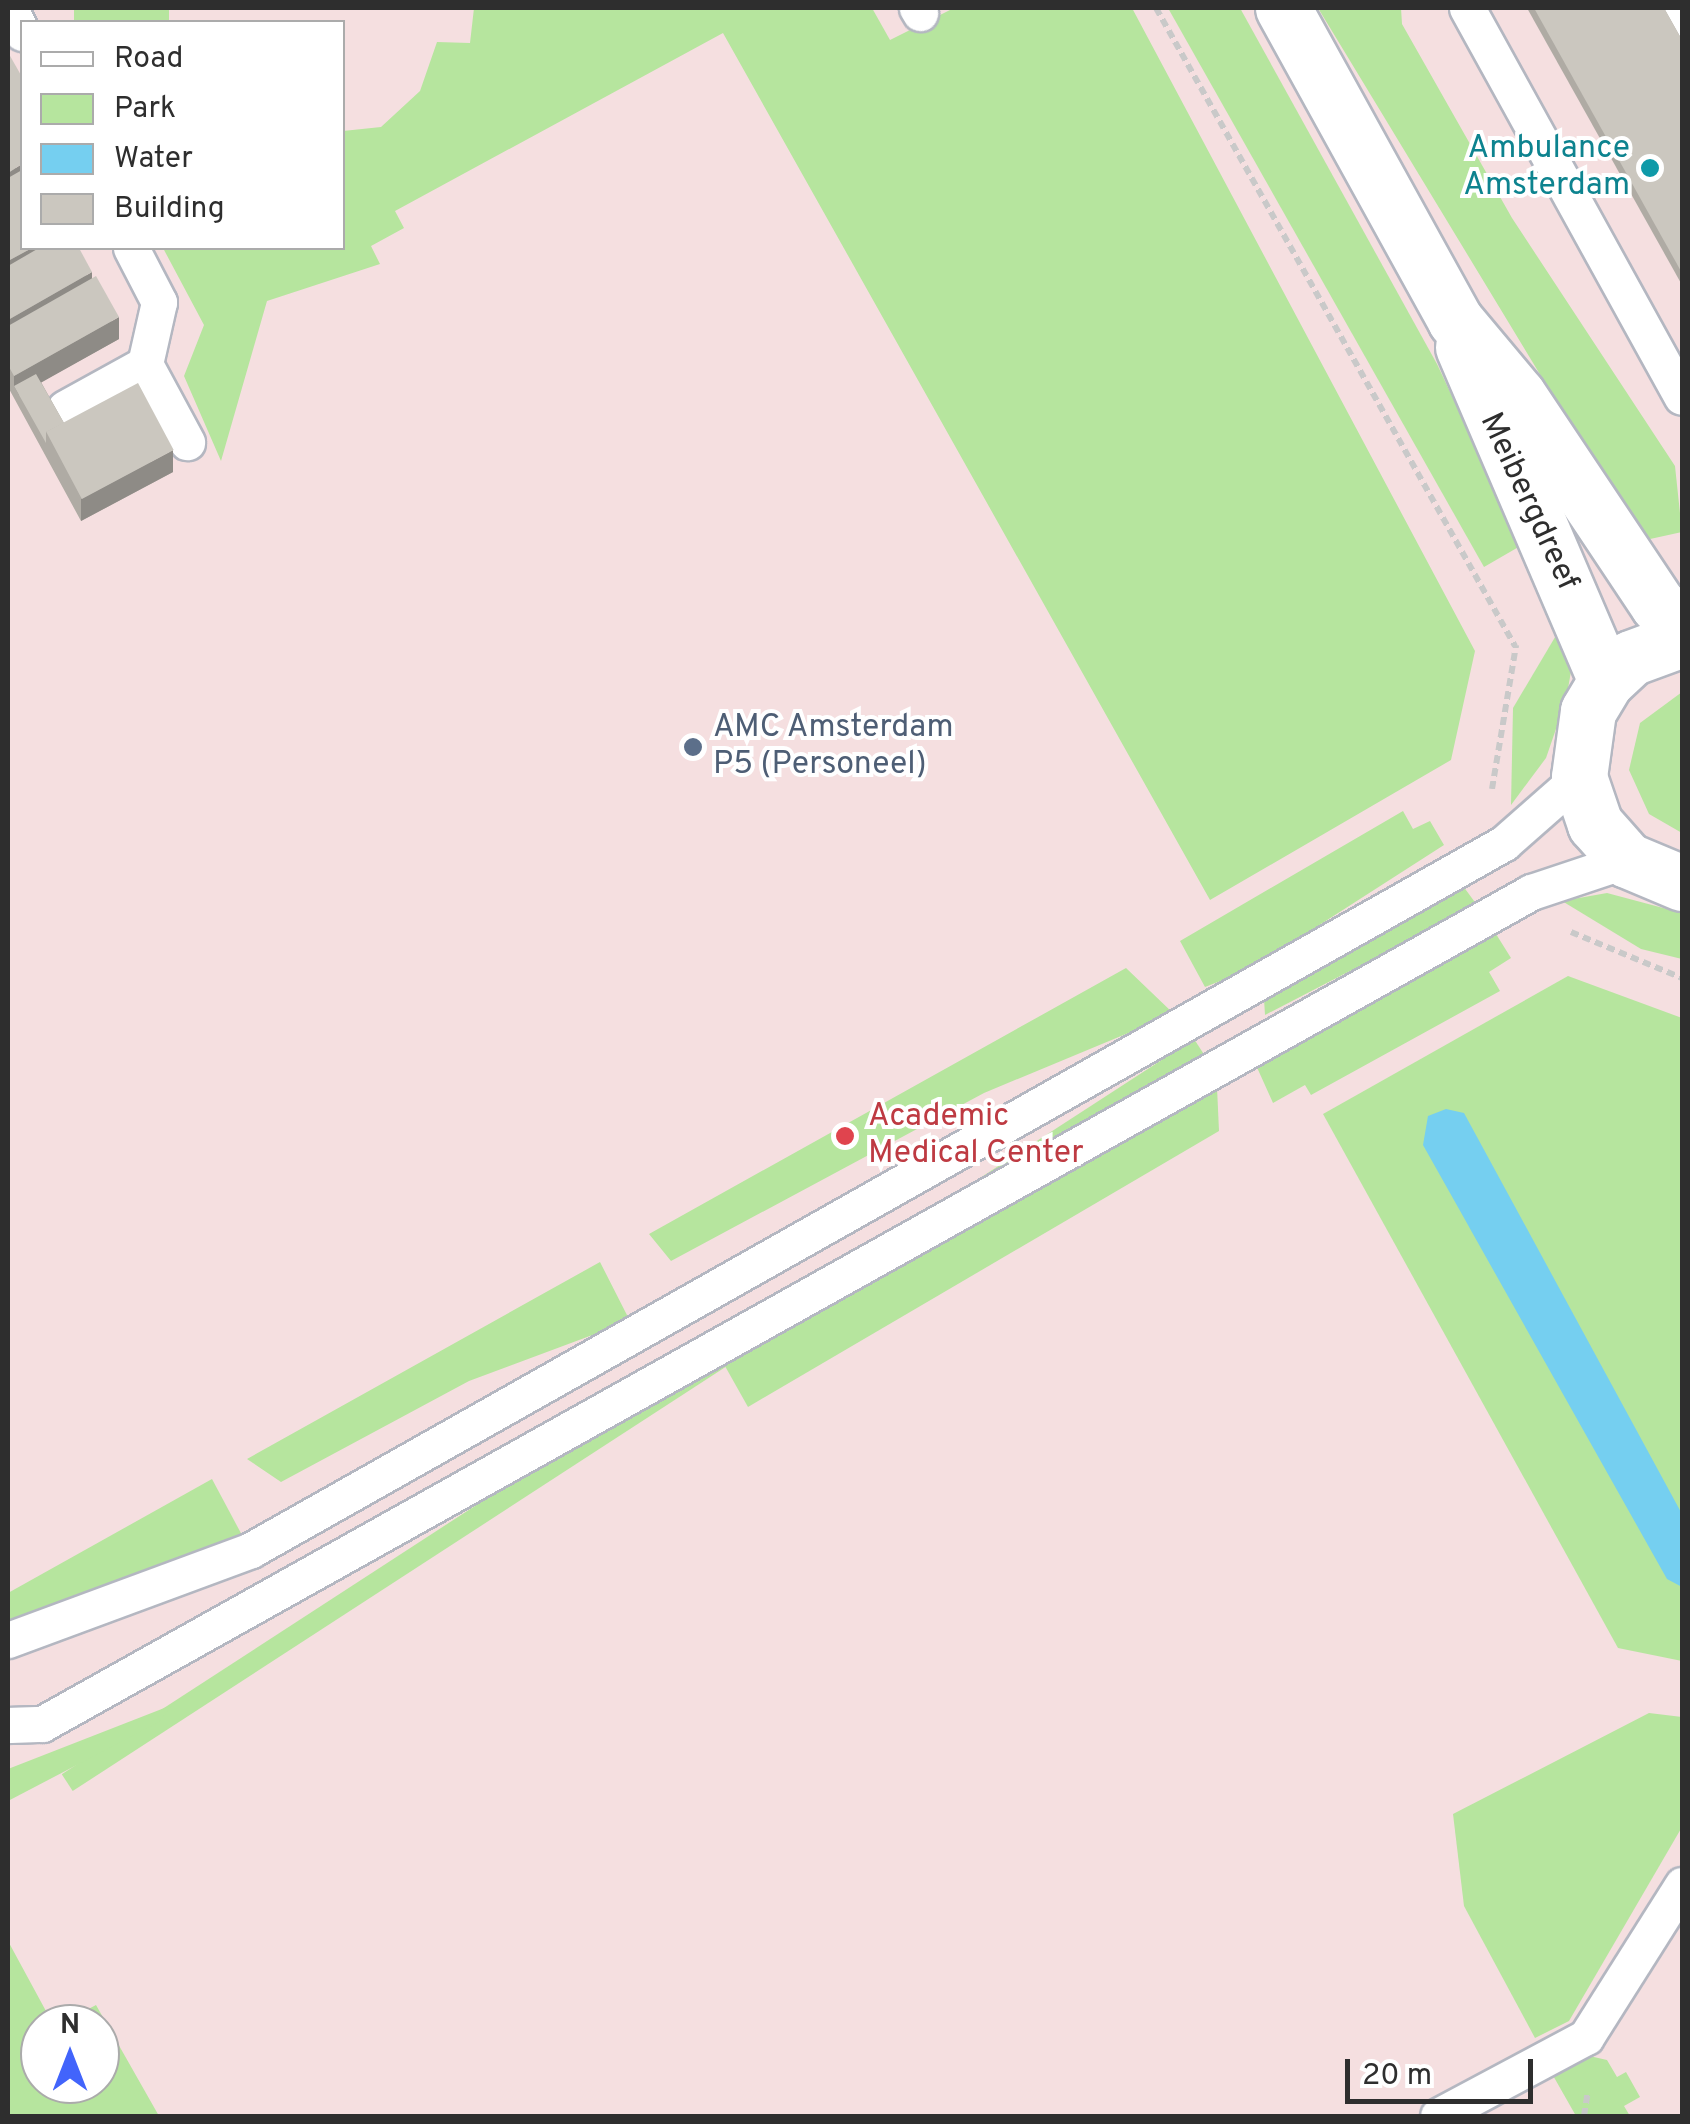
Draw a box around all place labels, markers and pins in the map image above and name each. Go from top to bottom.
place label: Ambulance Amsterdam [1463,131,1630,206]
marker: Ambulance Amsterdam [1639,157,1661,179]
place label: AMC Amsterdam P5 (Personeel) [713,710,955,785]
marker: AMC Amsterdam P5 (Personeel) [682,736,704,758]
place label: Academic Medical Center [868,1099,1084,1174]
marker: Academic Medical Center [832,1123,858,1149]

